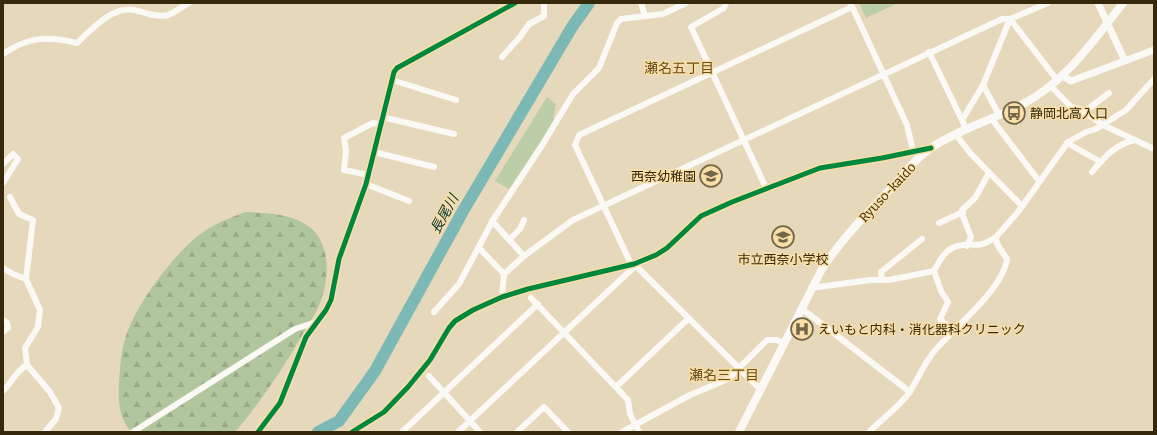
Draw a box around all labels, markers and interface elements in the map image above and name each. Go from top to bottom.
district label: 瀬名五丁目 [644,60,714,77]
bus stop icon: 静岡北高入口 [1001,100,1027,126]
place label: 静岡北高入口 [1030,106,1108,121]
street label: Ryuso-kaido [856,159,919,225]
school or university icon: 西奈幼稚園 [698,163,724,189]
place label: 西奈幼稚園 [631,169,696,184]
water label: 長尾川 [427,190,463,237]
school or university icon: 市立西奈小学校 [770,224,796,250]
place label: 市立西奈小学校 [737,252,829,267]
hospital icon: えいもと内科・消化器科クリニック [789,316,815,342]
place label: えいもと内科・消化器科クリニック [818,322,1026,337]
district label: 瀬名三丁目 [689,367,759,384]

